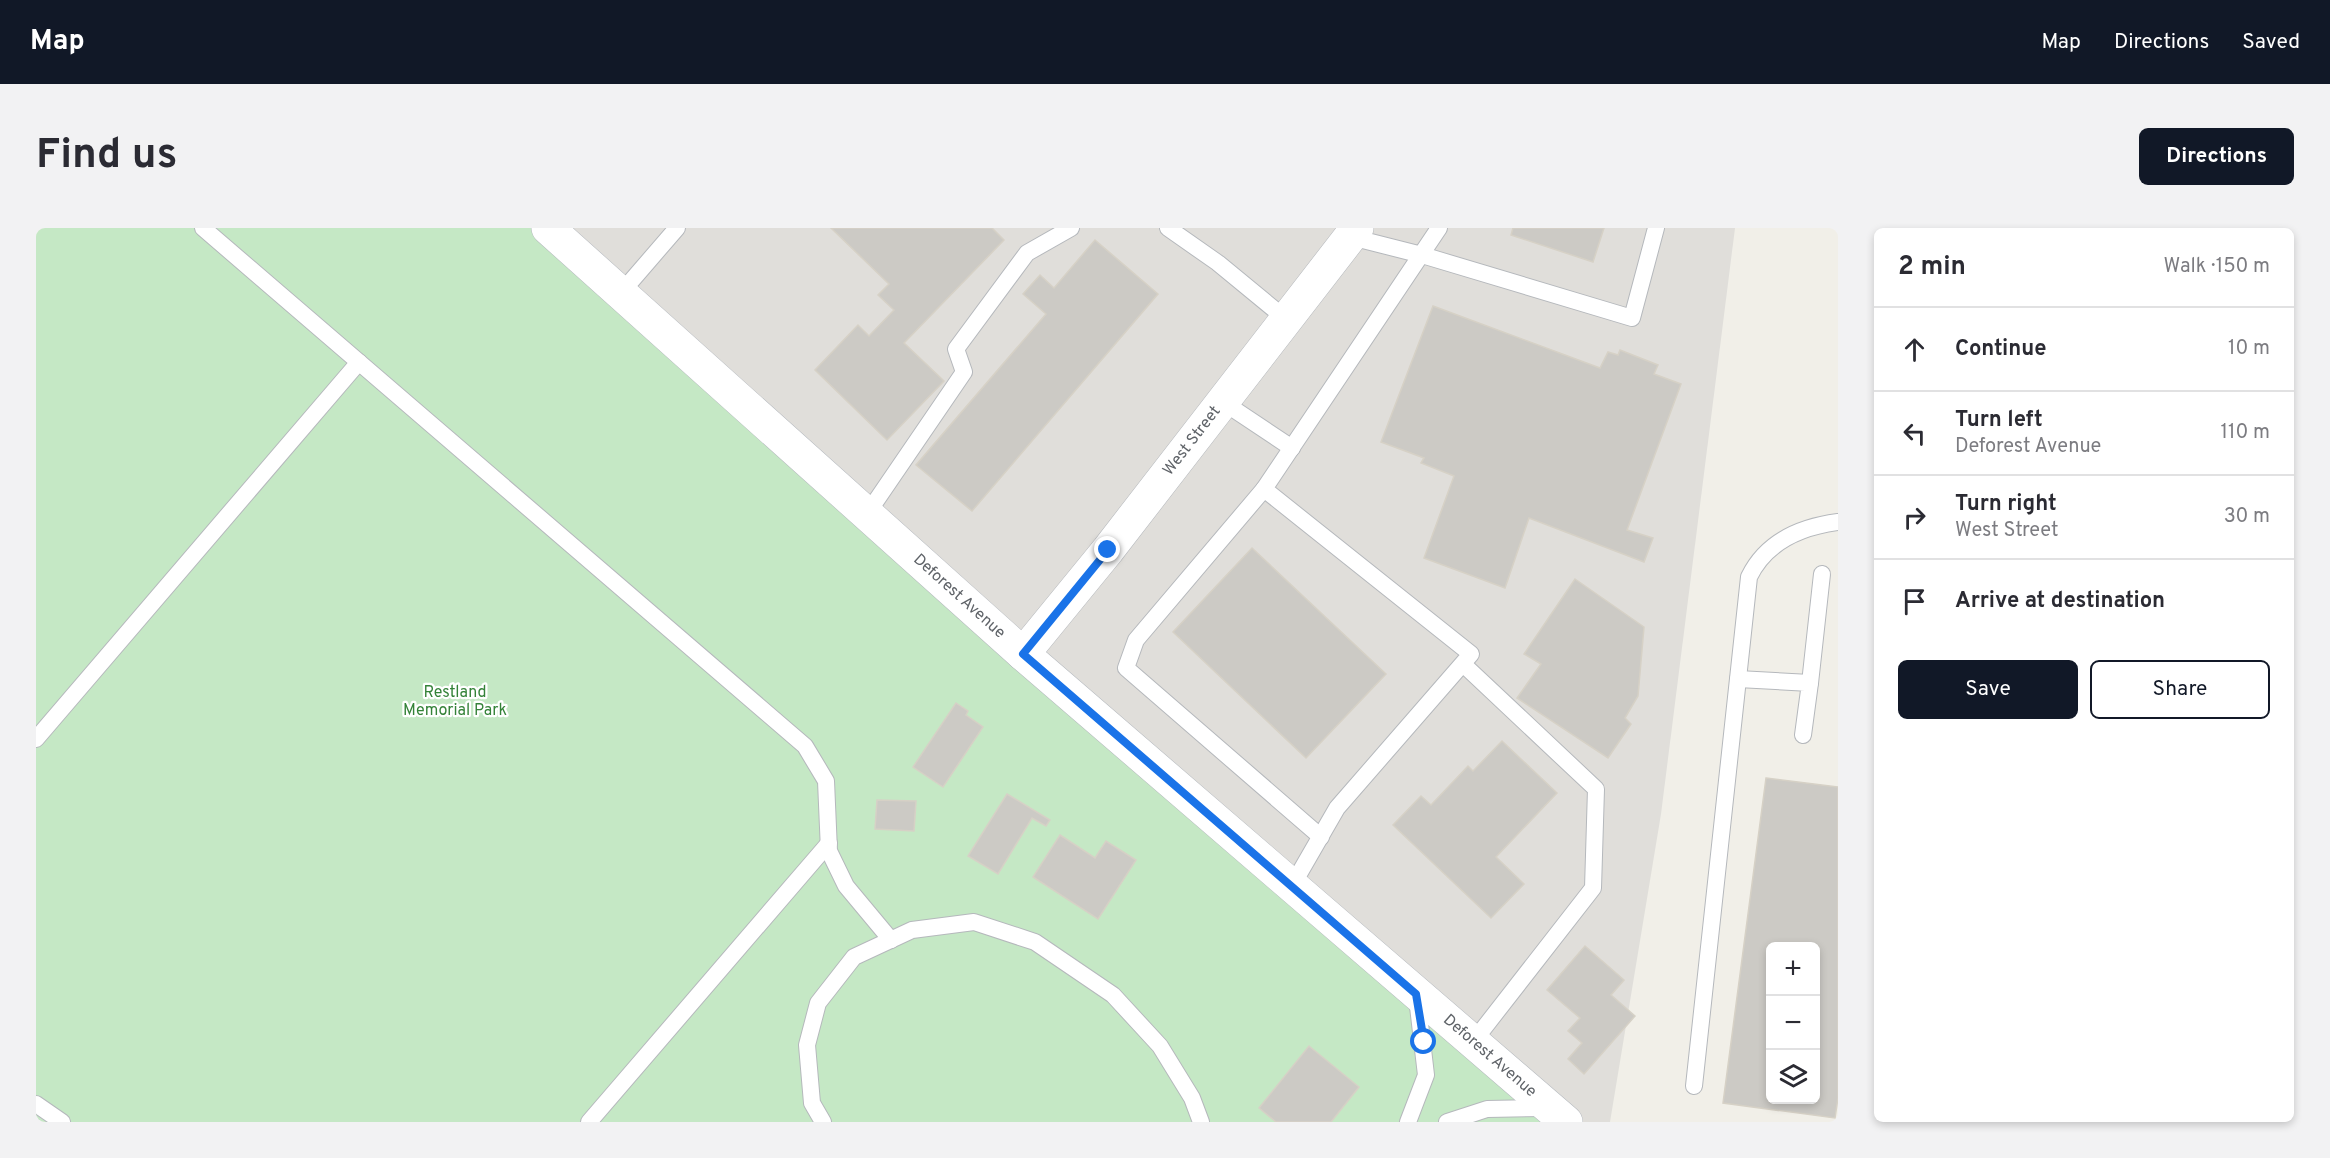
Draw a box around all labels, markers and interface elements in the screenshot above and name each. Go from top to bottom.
text: Map [30,24,85,60]
text: Map [2041,29,2081,56]
text: Directions [2114,29,2209,56]
text: Saved [2242,29,2300,56]
button: Directions [2139,128,2294,185]
text: Find us [36,130,177,183]
text: 2 min [1898,251,1966,284]
text: Walk · 150 m [2164,254,2270,280]
icon: ahead [1898,333,1931,366]
text: Continue [1955,336,2046,363]
text: 10 m [2228,336,2270,362]
street label: West Street [1159,402,1225,480]
text: Turn left [1955,407,2043,434]
icon: left [1898,417,1931,450]
text: 110 m [2221,420,2270,446]
text: Deforest Avenue [1955,434,2101,460]
text: Turn right [1955,491,2057,518]
icon: right [1898,501,1931,534]
text: 30 m [2224,504,2270,530]
text: West Street [1955,518,2058,544]
route end [1094,536,1120,562]
street label: Deforest Avenue [909,550,1009,643]
icon: arrive [1898,585,1931,618]
text: Arrive at destination [1955,588,2165,615]
button: Save [1898,660,2078,719]
button: Share [2090,660,2270,719]
park label: Restland Memorial Park [403,683,507,721]
map controls [1766,942,1820,1104]
button: + [1766,942,1820,996]
button: − [1766,996,1820,1050]
street label: Deforest Avenue [1439,1010,1541,1102]
route start [1410,1028,1436,1054]
button: layers [1766,1050,1820,1104]

